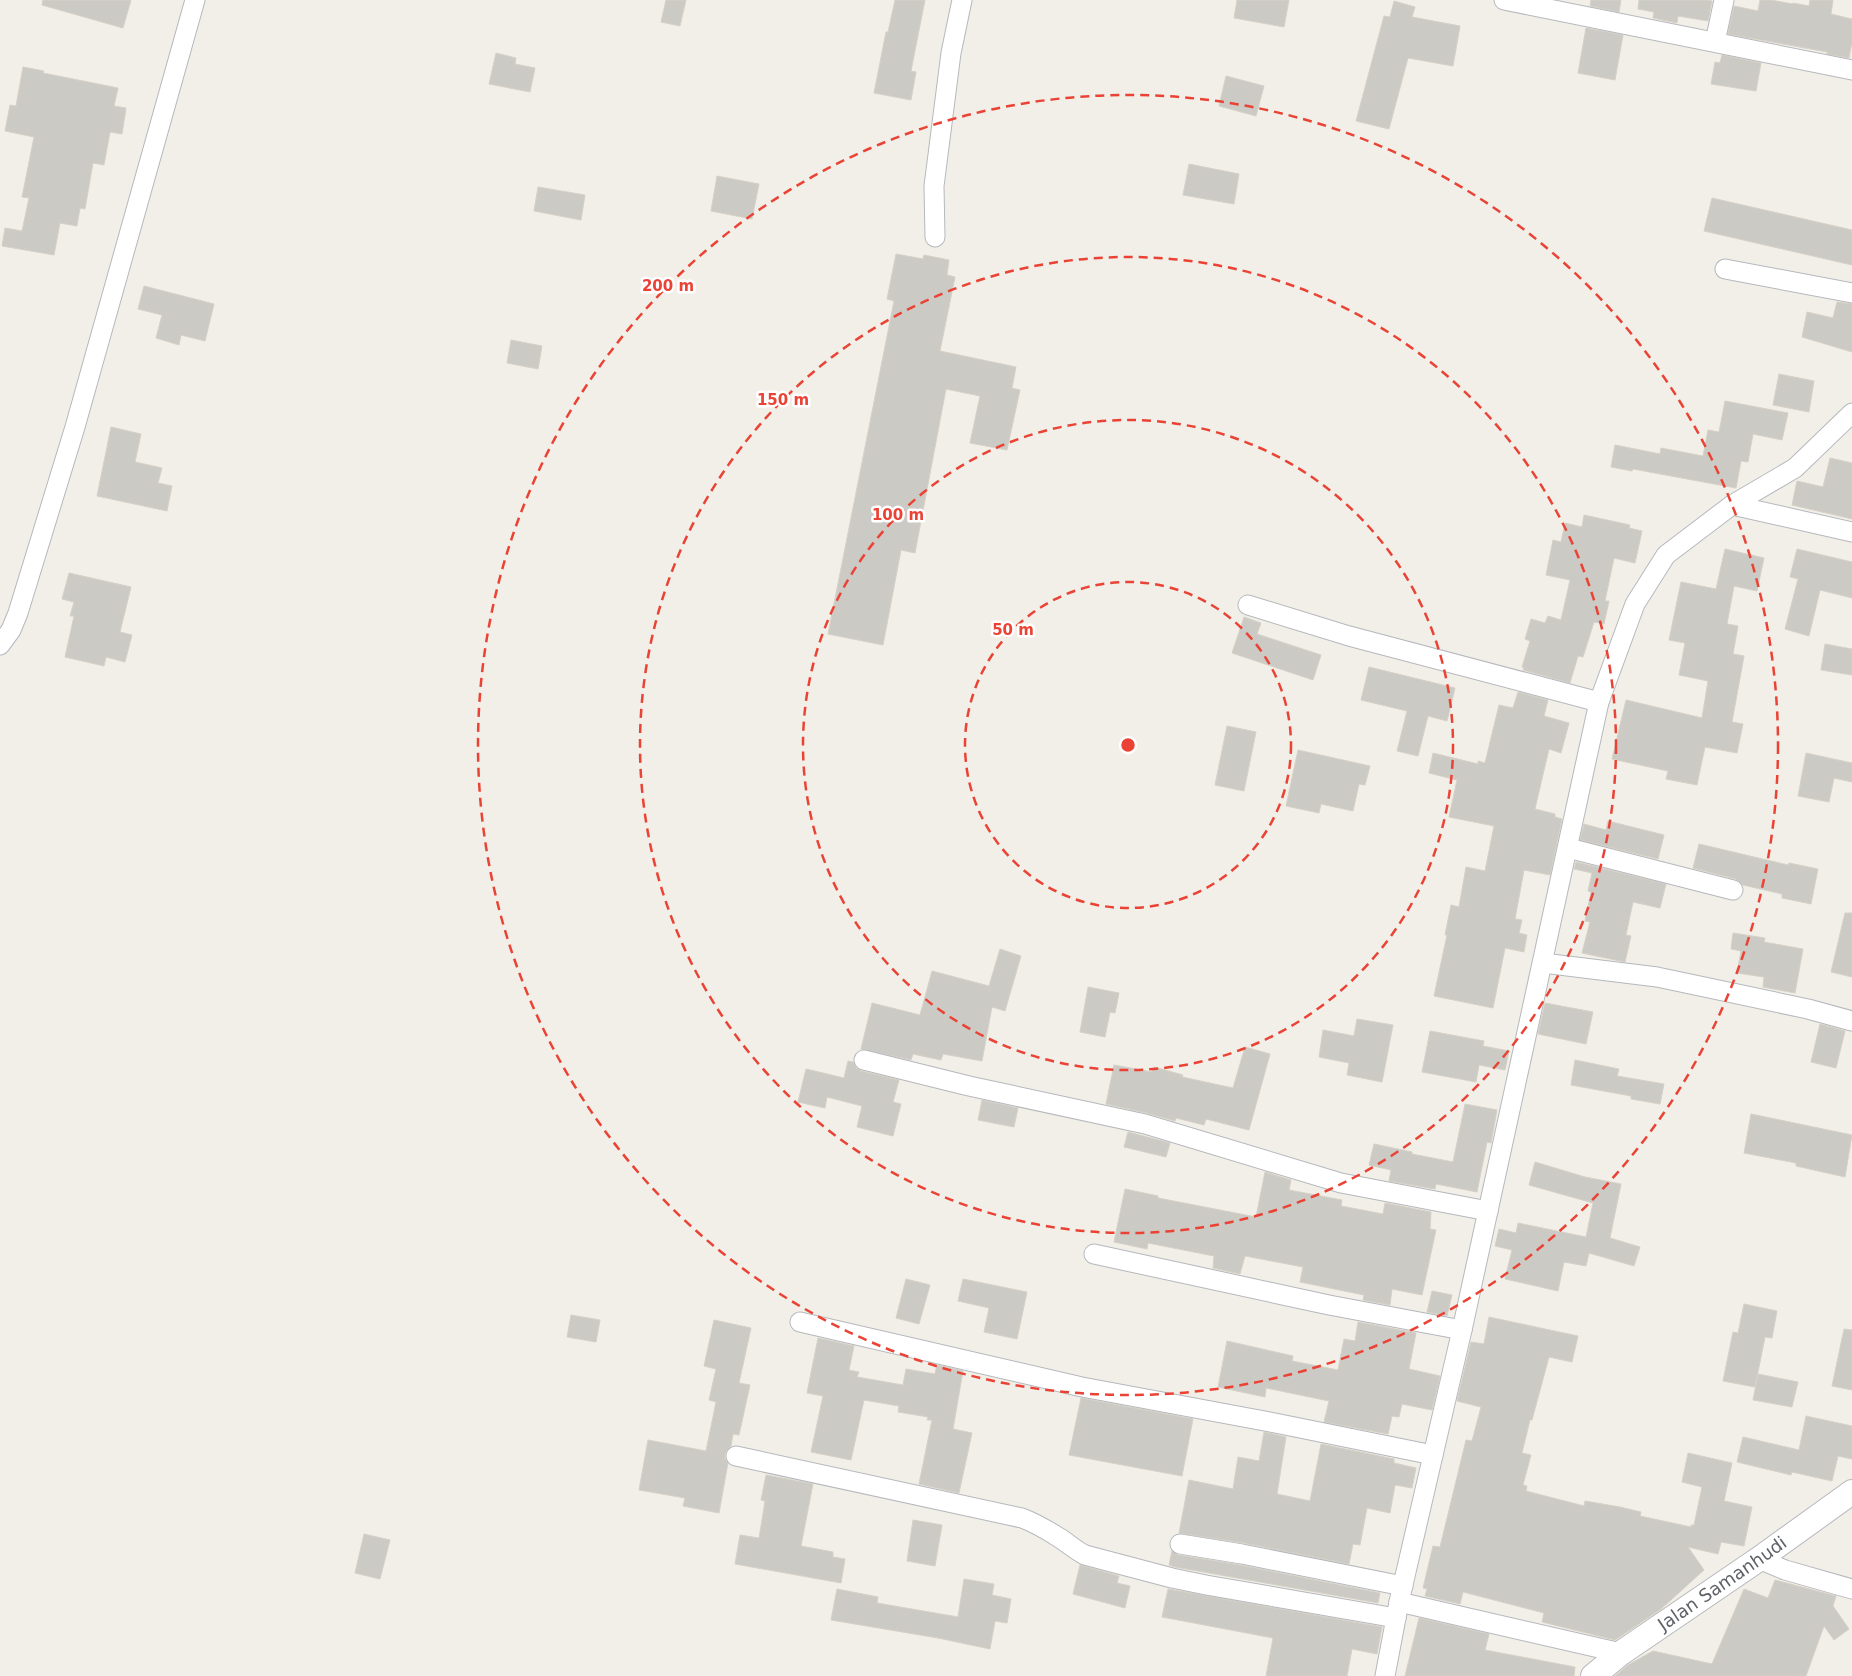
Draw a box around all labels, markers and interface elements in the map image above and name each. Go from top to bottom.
text: 200 m [642,277,694,295]
text: 150 m [757,391,809,409]
text: 100 m [872,506,924,524]
text: 50 m [992,621,1034,639]
centre of rings [1119,736,1137,754]
street label: Jalan Samanhudi [1653,1532,1790,1635]

